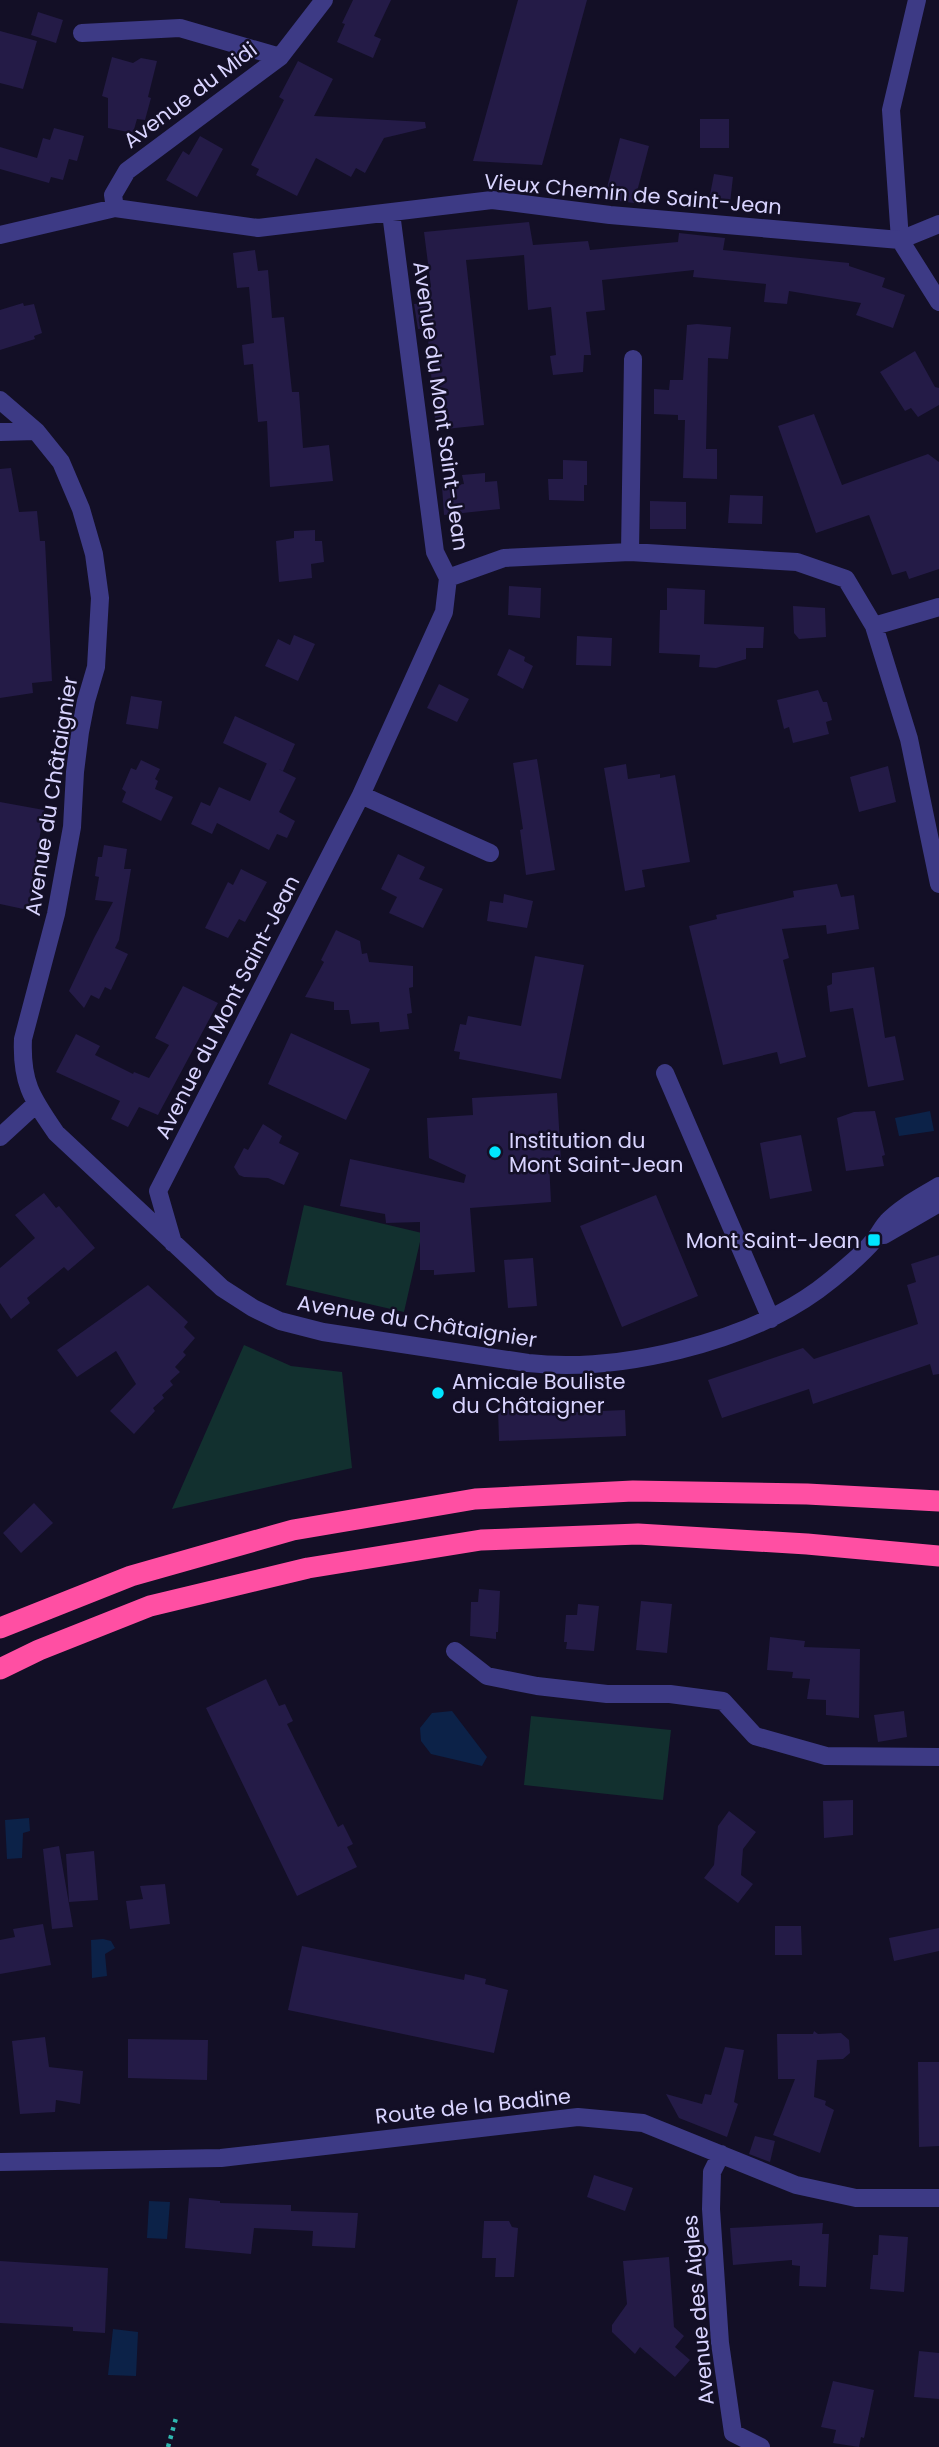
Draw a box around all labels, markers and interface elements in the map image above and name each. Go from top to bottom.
street label: Avenue du Midi [117,35,263,155]
street label: Vieux Chemin de Saint-Jean [483,167,783,221]
street label: Avenue du Mont Saint-Jean [406,259,476,553]
street label: Avenue du Châtaignier [18,674,84,918]
street label: Avenue du Mont Saint-Jean [148,870,306,1144]
place label: Institution du Mont Saint-Jean [509,1126,683,1179]
marker: Institution du Mont Saint-Jean [487,1144,503,1160]
place label: Mont Saint-Jean [686,1226,860,1255]
marker: Mont Saint-Jean [866,1232,882,1248]
street label: Avenue du Châtaignier [295,1288,539,1354]
place label: Amicale Bouliste du Châtaigner [452,1367,625,1420]
marker: Amicale Bouliste du Châtaigner [430,1385,446,1401]
street label: Route de la Badine [374,2081,572,2131]
street label: Avenue des Aigles [675,2214,721,2406]

